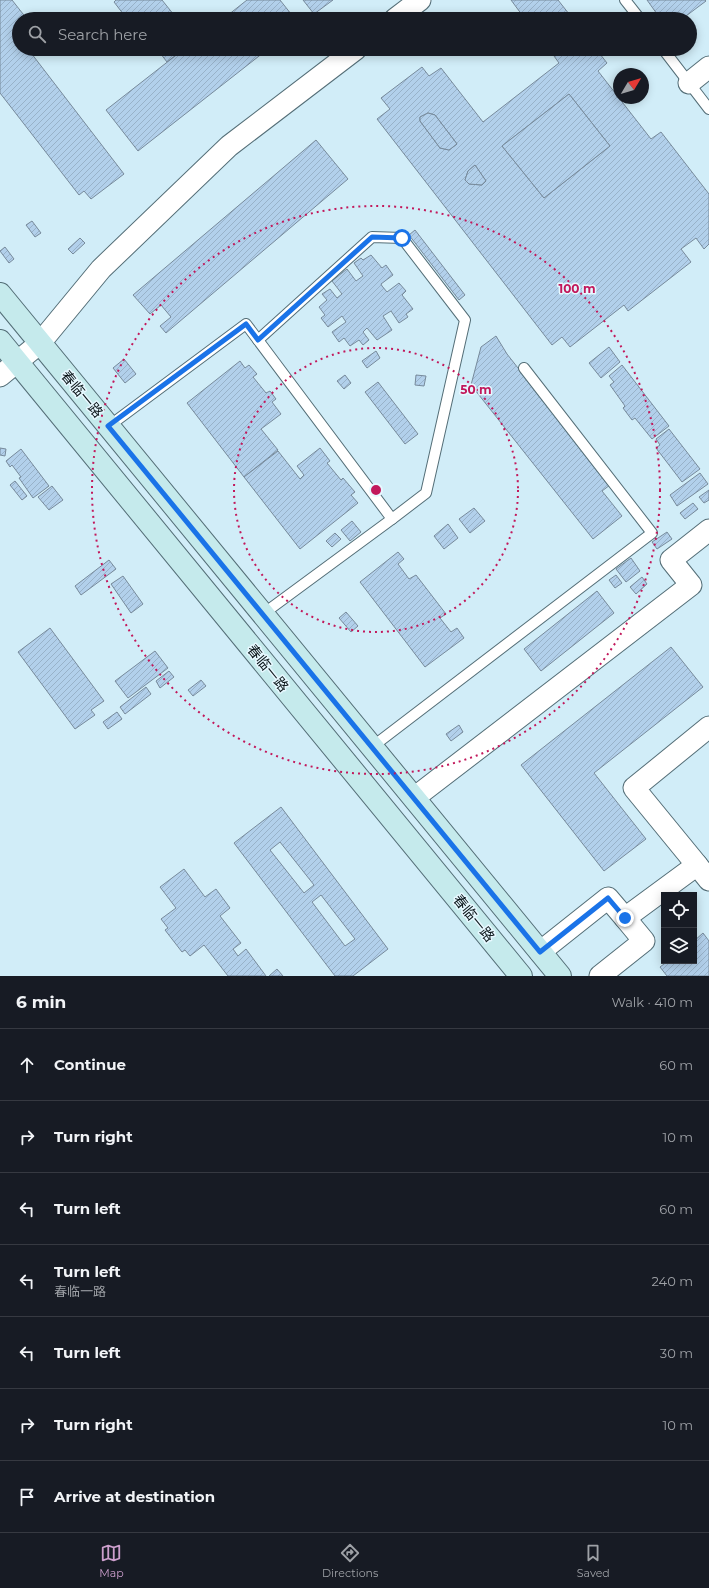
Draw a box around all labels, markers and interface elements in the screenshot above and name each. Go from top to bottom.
search box [12,12,697,56]
icon: search [26,23,48,45]
text: Search here [58,25,147,44]
north arrow [613,68,649,104]
route start [393,229,411,247]
text: 100 m [559,281,595,296]
street label: 春临一路 [57,367,107,421]
text: 50 m [460,382,492,397]
centre of rings [369,483,383,497]
street label: 春临一路 [243,641,293,695]
street label: 春临一路 [449,891,499,945]
map controls [661,892,697,964]
button: locate [661,892,697,928]
route end [616,909,634,927]
button: layers [661,928,697,964]
text: 6 min [16,992,66,1012]
text: Walk · 410 m [611,994,693,1010]
icon: ahead [16,1054,38,1076]
text: Continue [54,1055,126,1074]
text: 60 m [659,1057,693,1073]
icon: right [16,1126,38,1148]
text: Turn right [54,1127,133,1146]
text: 10 m [663,1129,693,1145]
icon: left [16,1198,38,1220]
text: Turn left [54,1199,121,1218]
text: 60 m [659,1201,693,1217]
text: Turn left [54,1262,121,1281]
icon: left [16,1270,38,1292]
text: 240 m [652,1273,693,1289]
text: 春临一路 [54,1283,106,1299]
icon: left [16,1342,38,1364]
text: Turn left [54,1343,121,1362]
text: 30 m [660,1345,693,1361]
icon: right [16,1414,38,1436]
text: Turn right [54,1415,133,1434]
text: 10 m [663,1417,693,1433]
icon: arrive [16,1486,38,1508]
text: Arrive at destination [54,1487,215,1506]
tab: Map [99,1542,124,1580]
tab: Directions [322,1542,378,1580]
tab: Saved [577,1542,610,1580]

